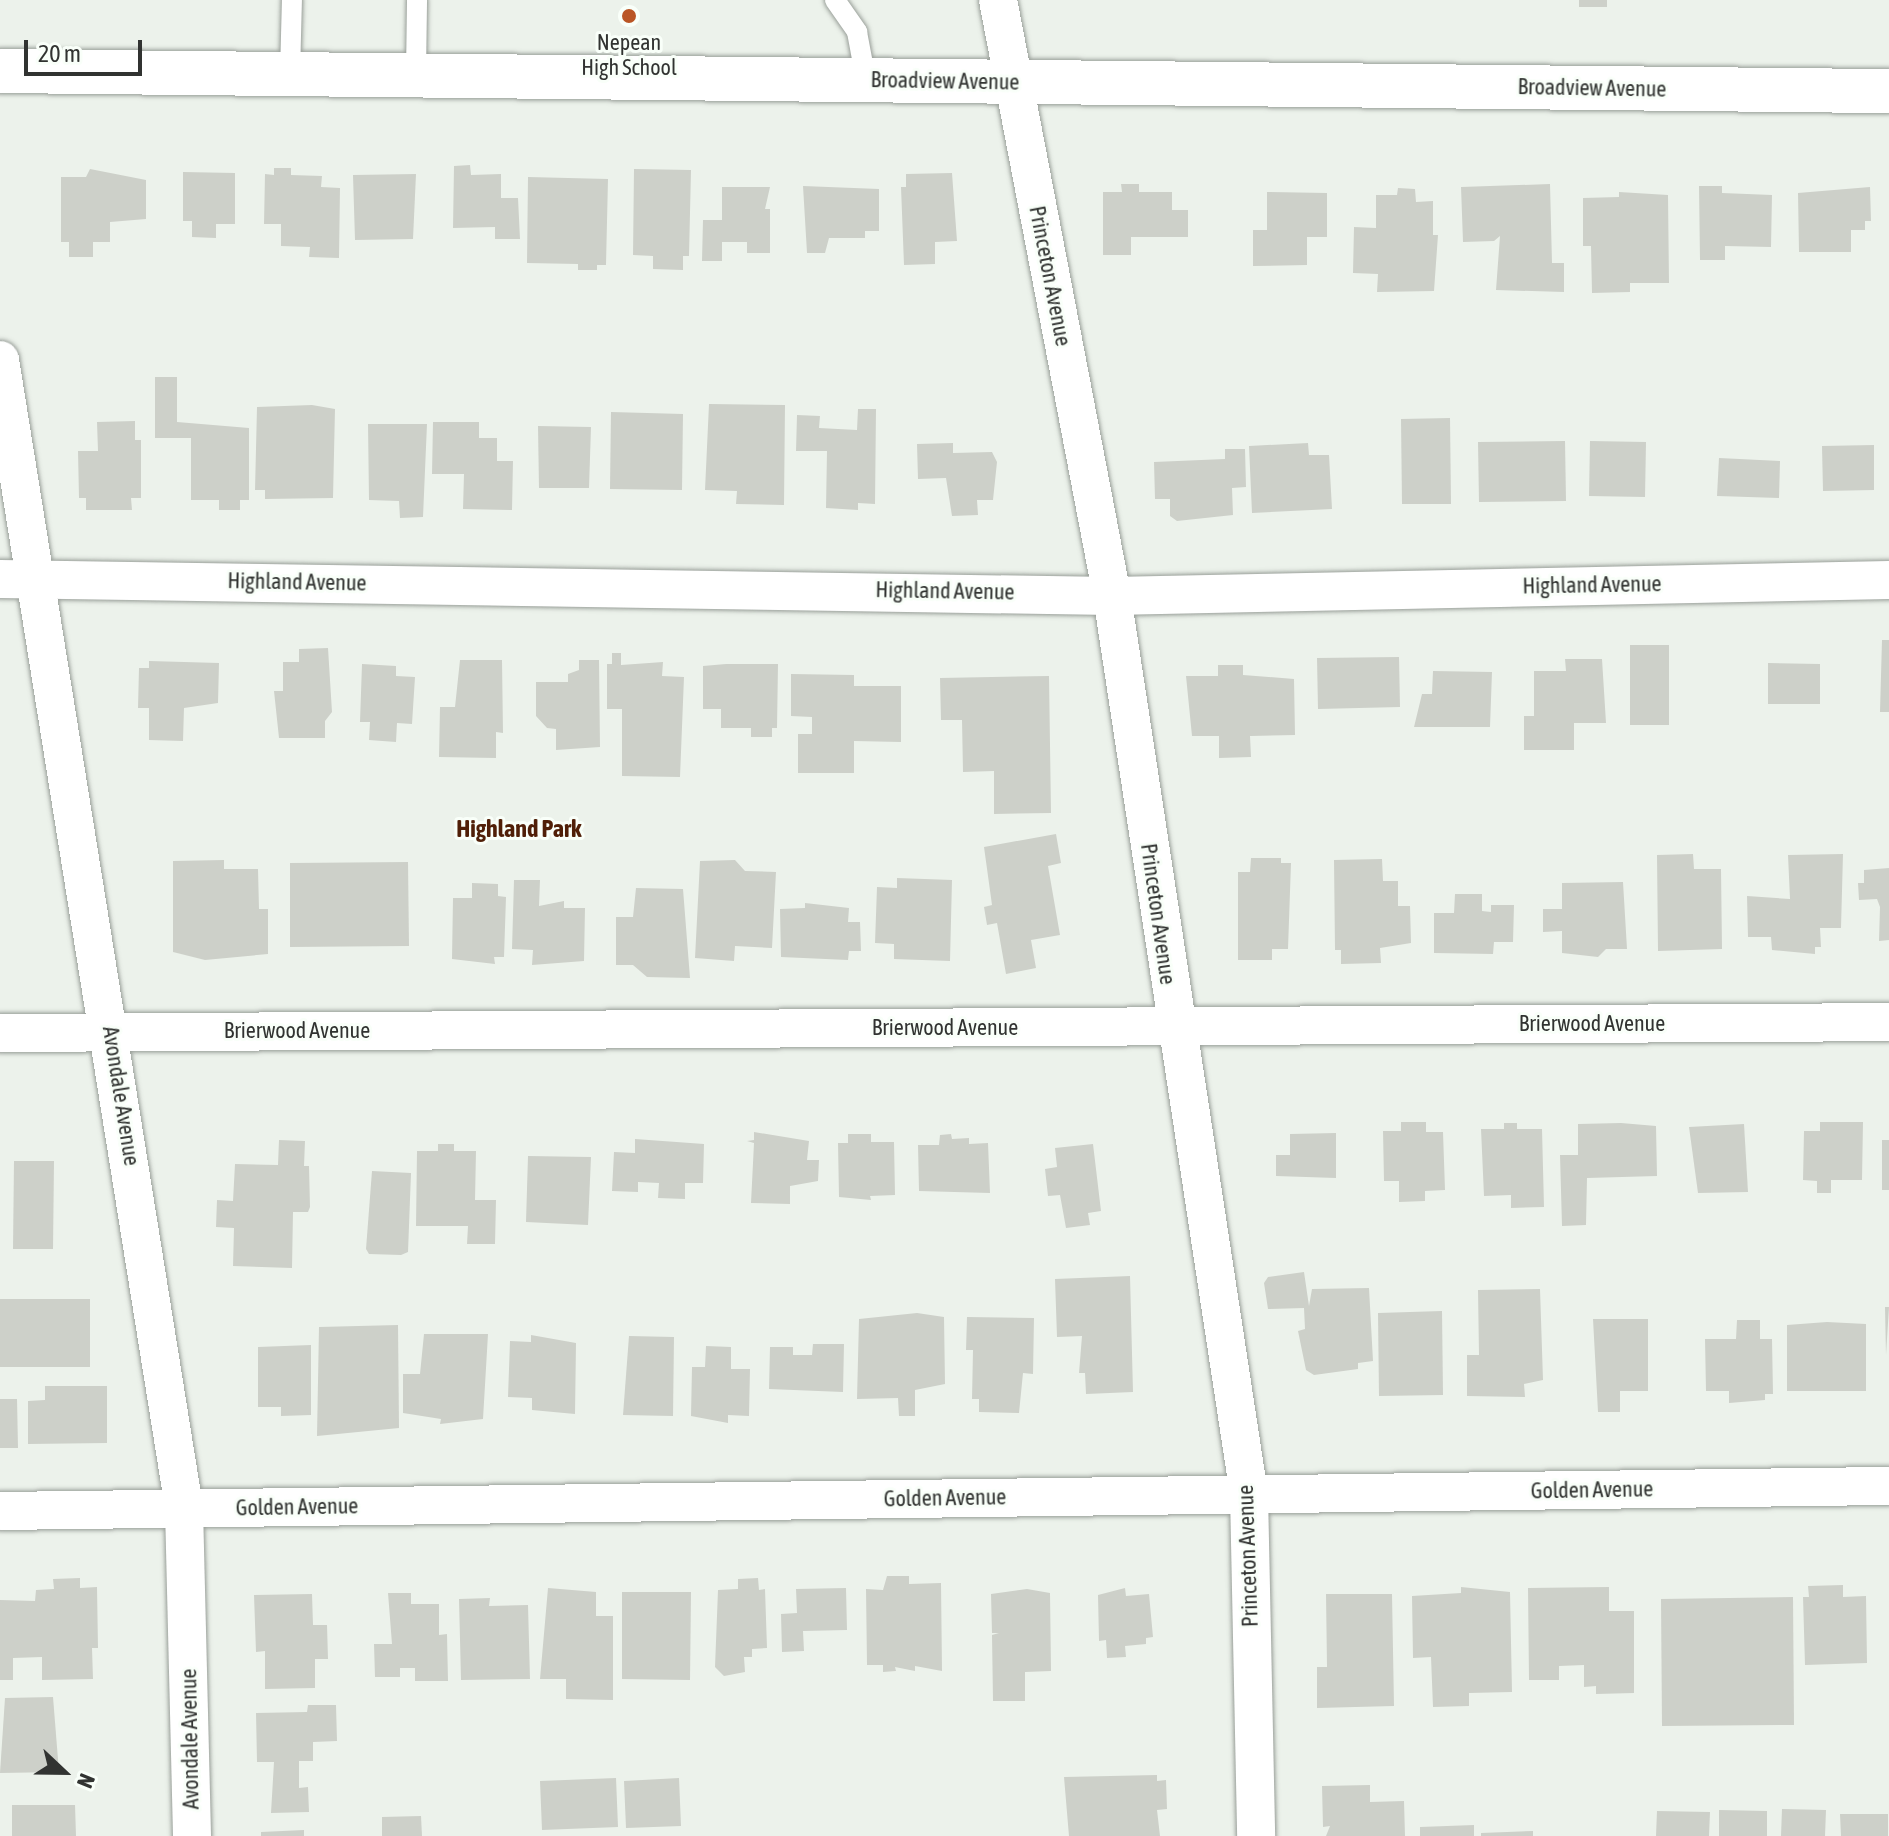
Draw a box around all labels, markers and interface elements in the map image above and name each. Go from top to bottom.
marker: Nepean High School [620,7,638,25]
scale bar [28,24,146,74]
place label: Nepean High School [581,29,677,80]
text: 20 m [38,40,81,67]
street label: Broadview Avenue [870,67,1020,95]
street label: Broadview Avenue [1517,74,1667,102]
street label: Princeton Avenue [1023,204,1077,348]
street label: Highland Avenue [227,568,367,596]
street label: Highland Avenue [1522,571,1662,599]
street label: Highland Avenue [875,577,1015,605]
district label: Highland Park [456,815,582,843]
street label: Princeton Avenue [1135,842,1181,986]
street label: Brierwood Avenue [1519,1011,1665,1037]
street label: Brierwood Avenue [872,1015,1018,1041]
street label: Brierwood Avenue [224,1018,370,1044]
street label: Avondale Avenue [97,1024,145,1168]
street label: Golden Avenue [1530,1476,1654,1504]
street label: Golden Avenue [883,1484,1007,1512]
street label: Princeton Avenue [1232,1485,1264,1627]
street label: Golden Avenue [235,1493,359,1521]
street label: Avondale Avenue [176,1668,204,1810]
north arrow [24,1732,104,1812]
text: N [72,1770,101,1792]

